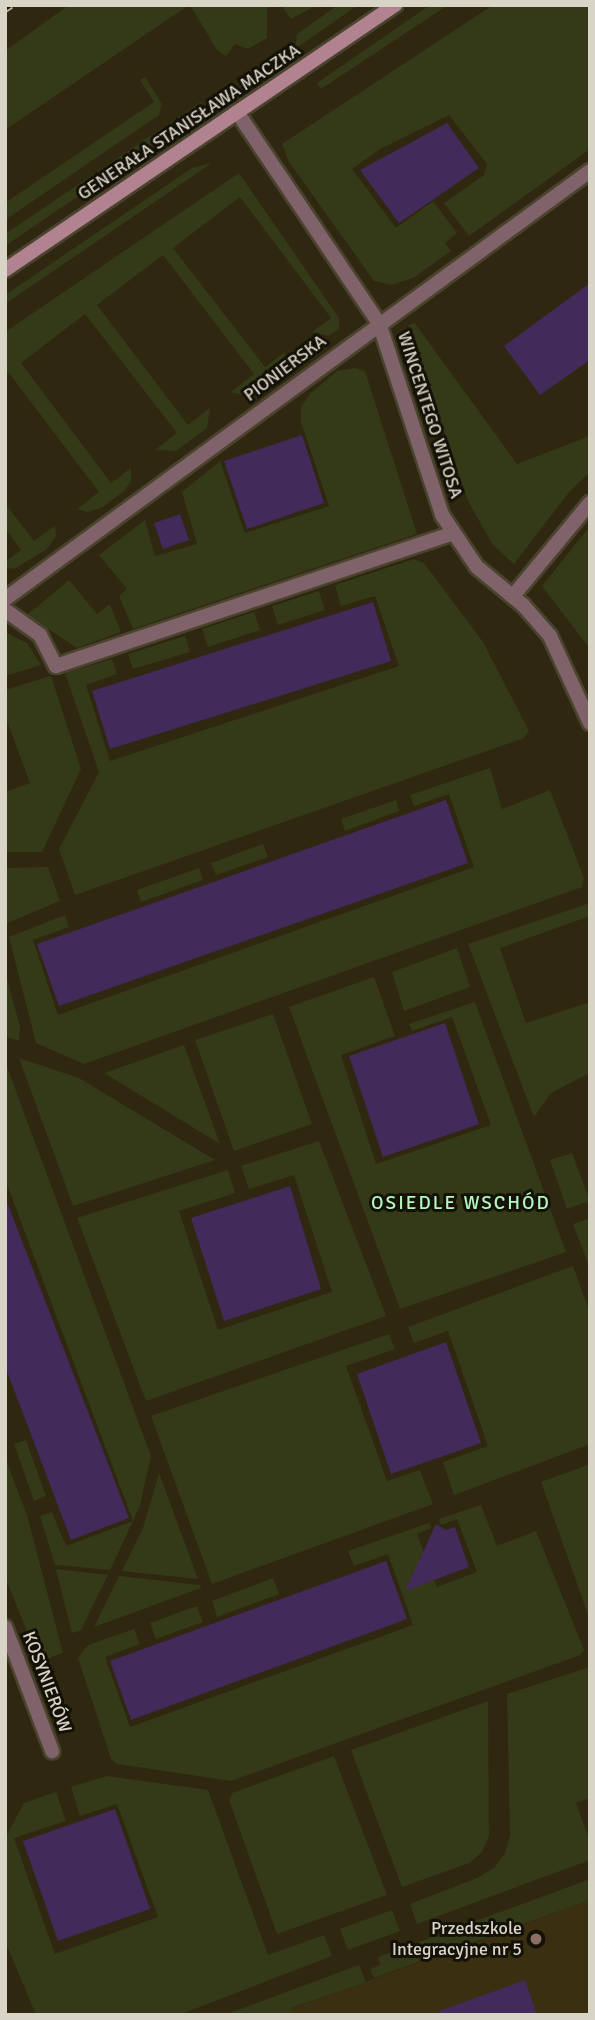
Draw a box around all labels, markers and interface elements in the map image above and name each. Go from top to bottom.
street label: GENERAŁA STANISŁAWA MACZKA [74,39,304,205]
street label: WINCENTEGO WITOSA [393,329,467,501]
street label: PIONIERSKA [240,330,330,406]
district label: OSIEDLE WSCHÓD [373,1193,549,1215]
street label: KOSYNIERÓW [18,1628,76,1736]
place label: Przedszkole Integracyjne nr 5 [392,1918,522,1960]
marker: Przedszkole Integracyjne nr 5 [528,1931,544,1947]

